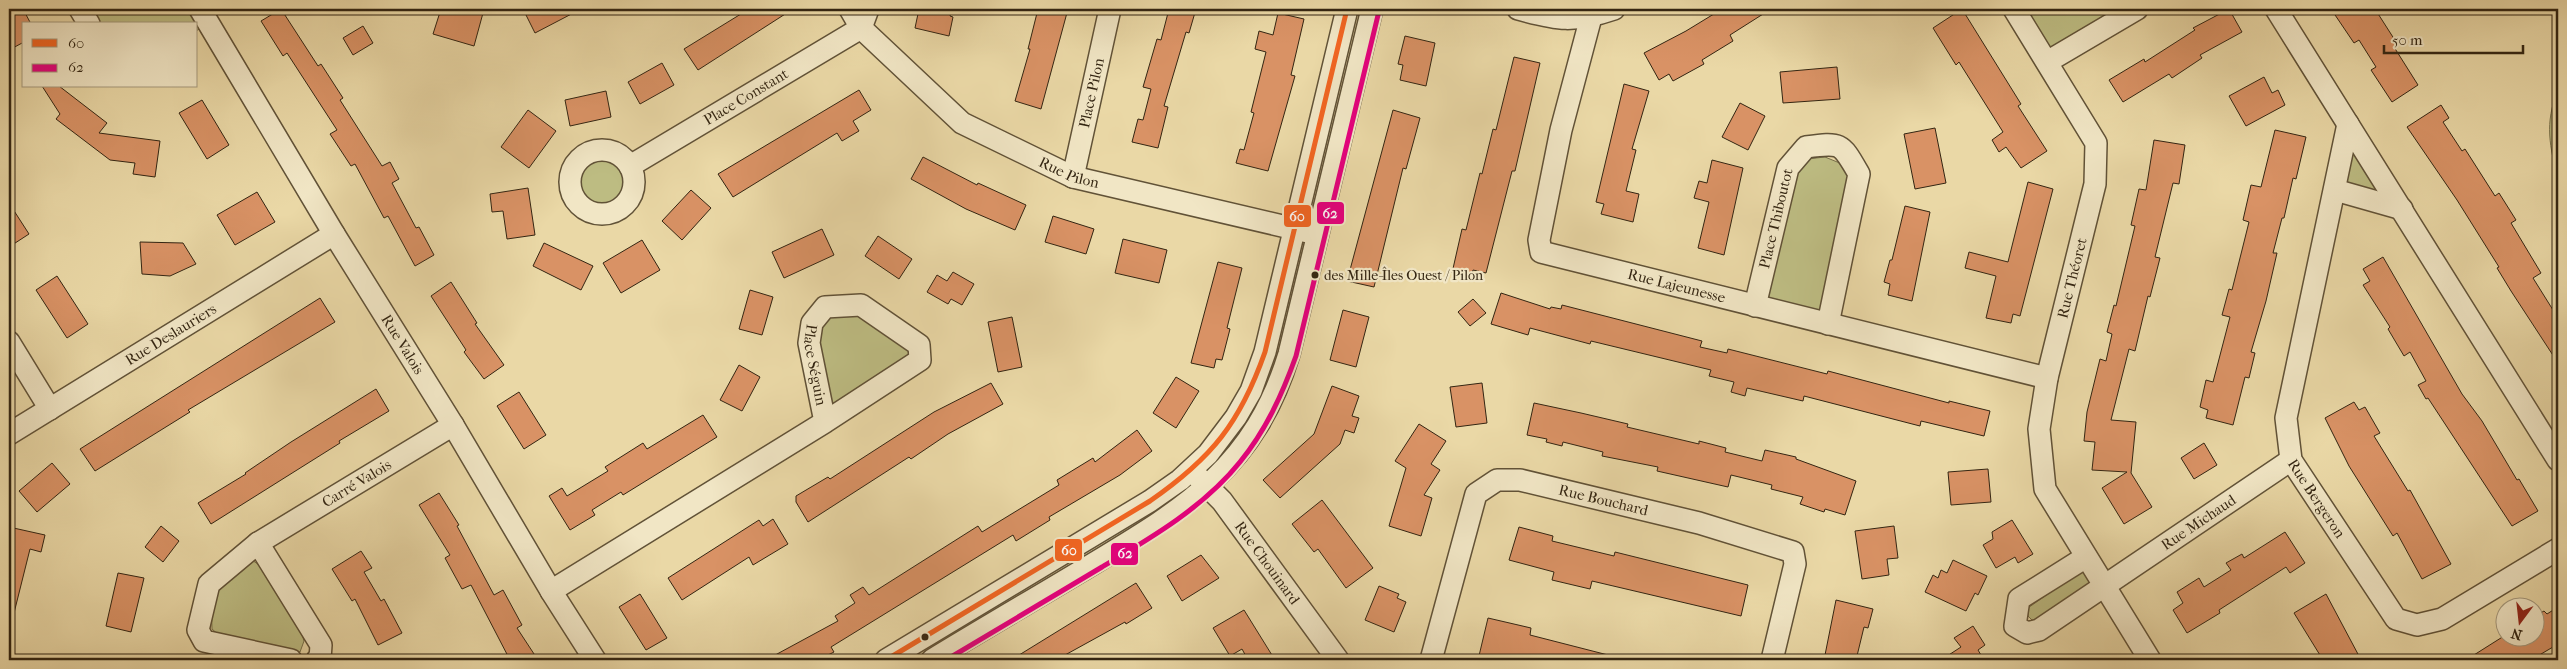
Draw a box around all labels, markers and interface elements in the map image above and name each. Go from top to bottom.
legend [22,22,198,88]
scale bar [2384,22,2523,54]
text: 50 m [2392,31,2423,49]
text: 60 [68,34,84,52]
street label: Place Pilon [1075,56,1108,130]
text: 62 [68,58,84,76]
street label: Place Constant [700,64,792,129]
street label: Rue Pilon [1036,153,1101,192]
street label: Place Thiboutot [1755,166,1797,270]
line badge: 62 [1316,201,1345,225]
line badge: 60 [1283,204,1312,228]
text: 62 [1323,205,1337,222]
text: 60 [1289,208,1305,225]
street label: Rue Théoret [2053,235,2091,320]
street label: Rue Lajeunesse [1626,265,1728,307]
place label: des Mille-Îles Ouest / Pilon [1324,266,1483,284]
marker: des Mille-Îles Ouest / Pilon [1310,270,1320,280]
street label: Rue Deslauriers [122,299,220,369]
street label: Rue Valois [377,311,428,378]
street label: Place Séguin [800,323,830,407]
street label: Carré Valois [319,455,395,511]
street label: Rue Bergeron [2284,456,2349,542]
street label: Rue Bouchard [1557,481,1651,520]
street label: Rue Michaud [2158,490,2240,554]
street label: Rue Chouinard [1231,518,1304,609]
line badge: 60 [1054,538,1083,562]
text: 60 [1061,542,1077,559]
line badge: 62 [1110,542,1139,566]
text: 62 [1118,545,1132,562]
north arrow [2494,596,2544,646]
text: N [2509,624,2524,644]
unlabelled marker [920,632,930,642]

